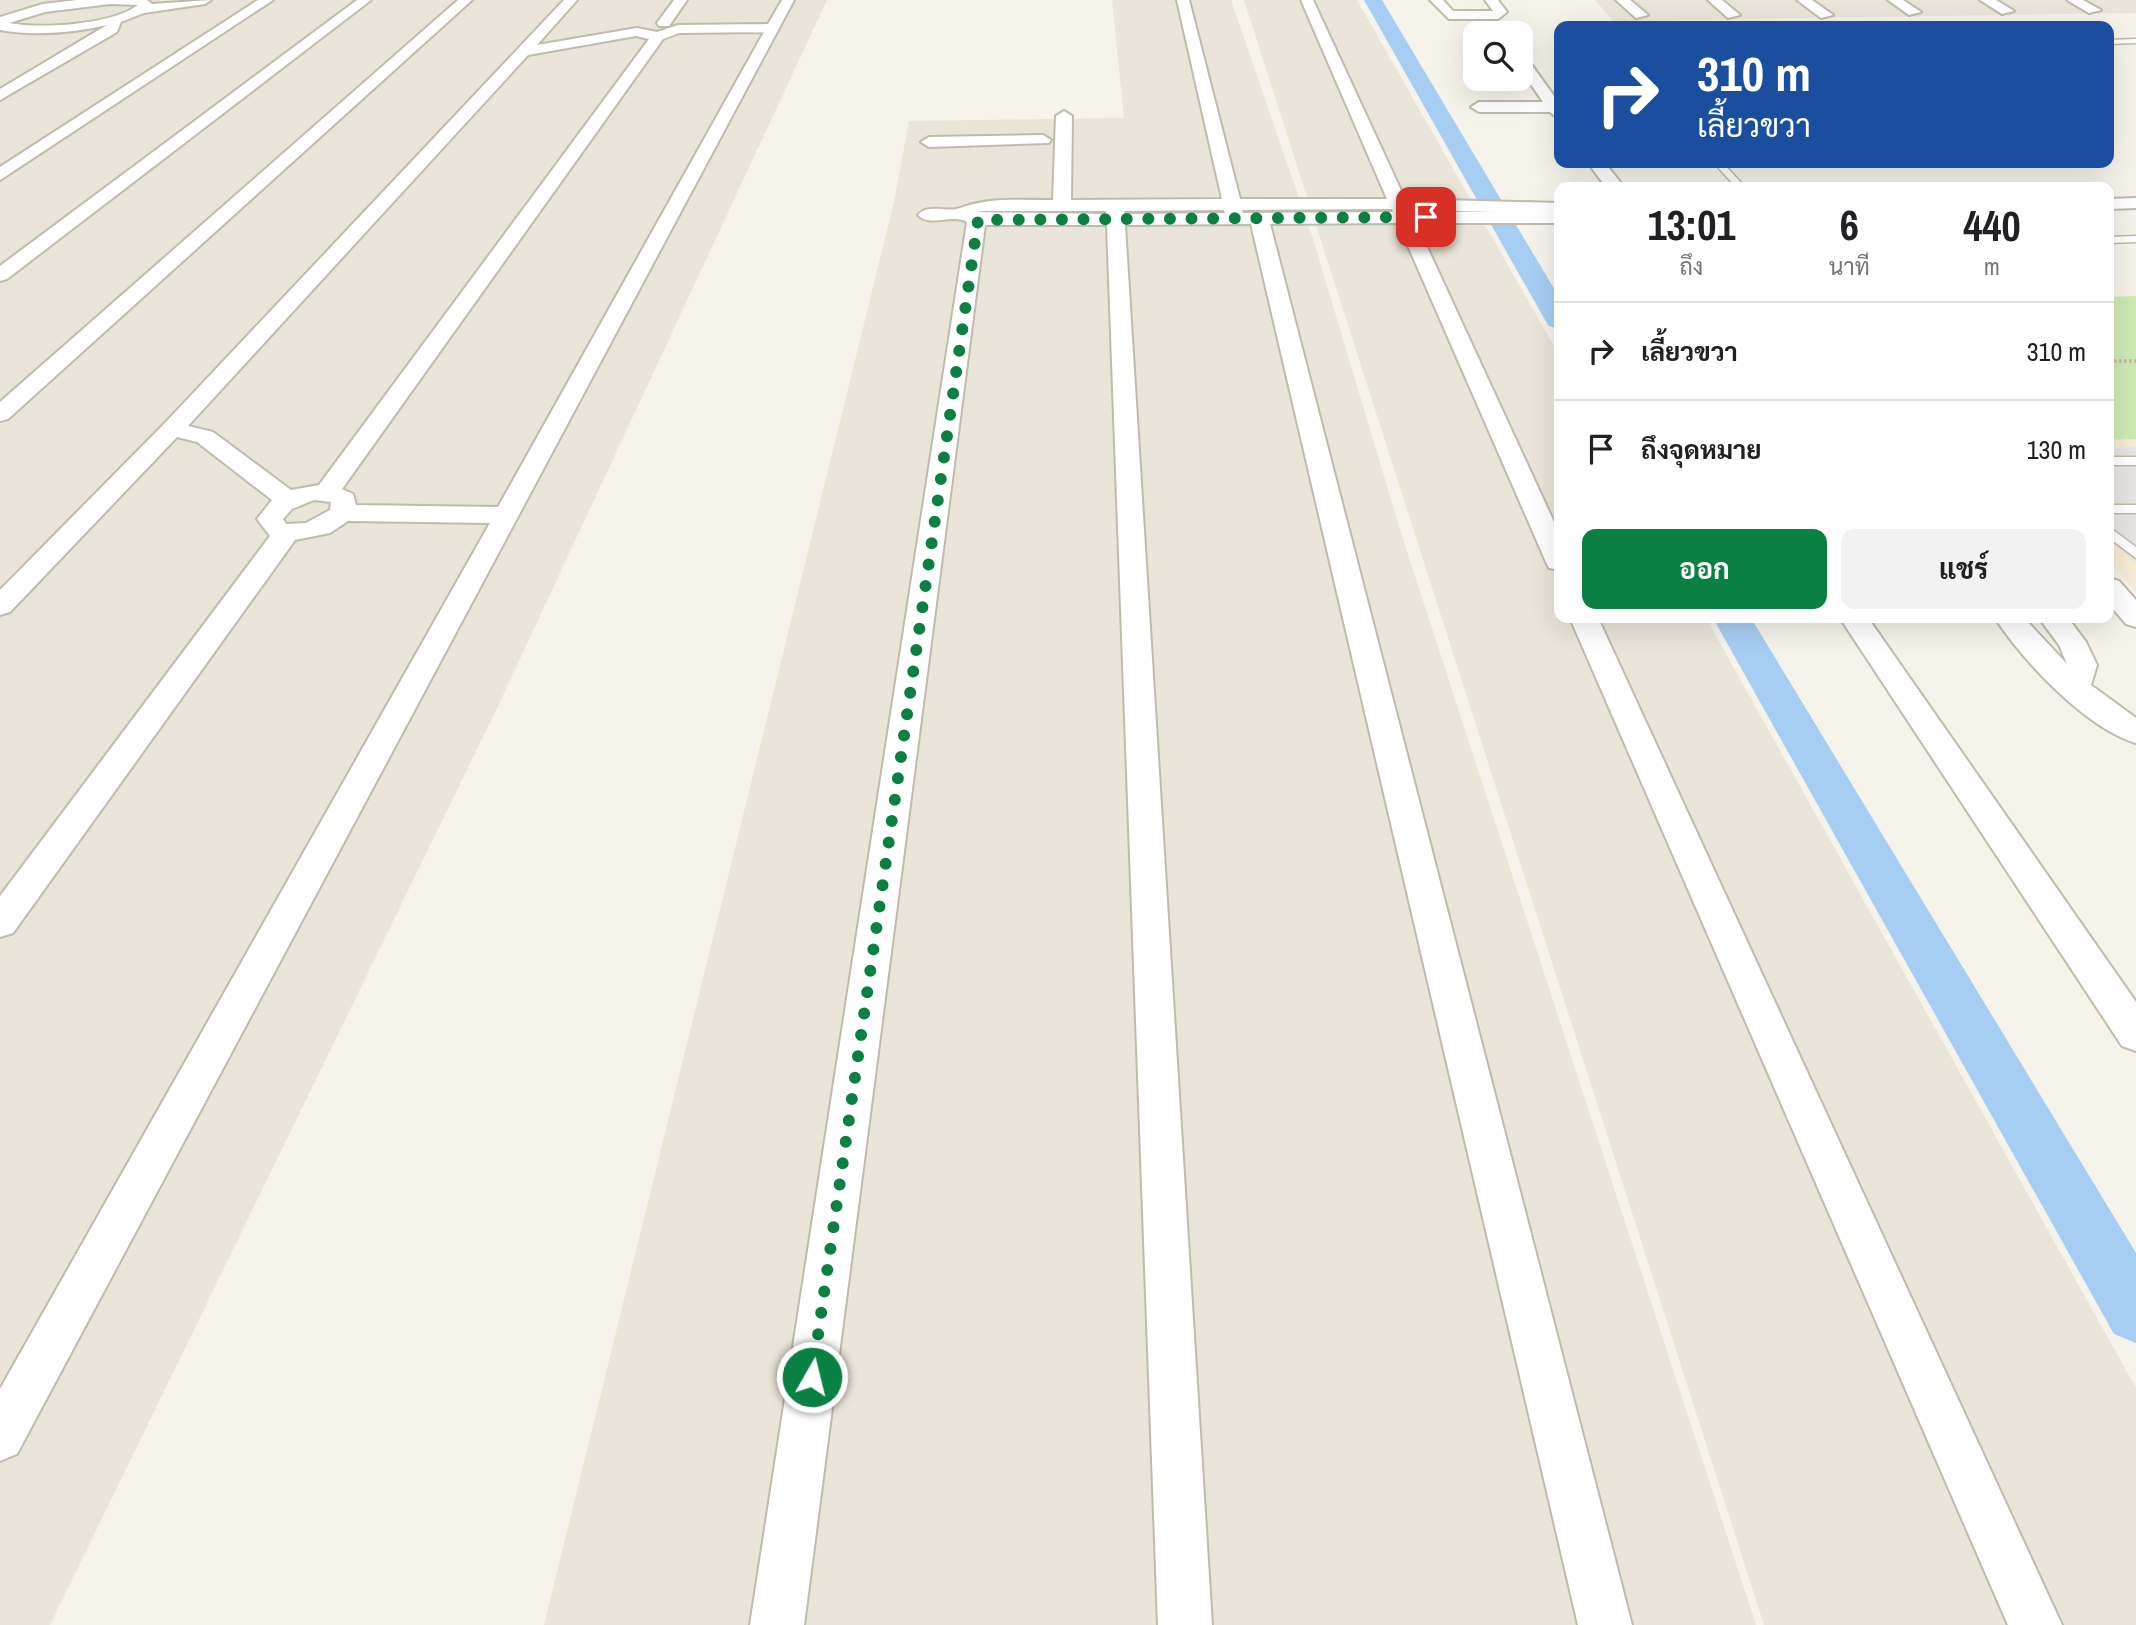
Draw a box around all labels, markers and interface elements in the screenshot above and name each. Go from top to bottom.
map controls [1463,21,1533,91]
button: search [1463,21,1533,91]
text: 310 m [1697,40,1811,106]
icon: right [1582,49,1673,140]
text: เลี้ยวขวา [1697,104,1811,147]
pin [1396,187,1456,247]
text: 13:01 [1647,197,1735,253]
text: 6 [1840,197,1859,253]
icon: arrive [1407,198,1445,236]
text: 440 [1963,198,2021,254]
text: ถึง [1680,251,1703,282]
text: นาที [1829,251,1870,282]
text: m [1984,251,2000,282]
icon: right [1582,332,1620,370]
text: เลี้ยวขวา [1641,334,1738,369]
text: 310 m [2027,334,2086,369]
icon: arrive [1582,430,1620,468]
text: ถึงจุดหมาย [1641,432,1762,467]
text: 130 m [2027,432,2086,467]
button: ออก [1582,529,1827,609]
button: แชร์ [1841,529,2086,609]
position arrow [775,1340,849,1414]

